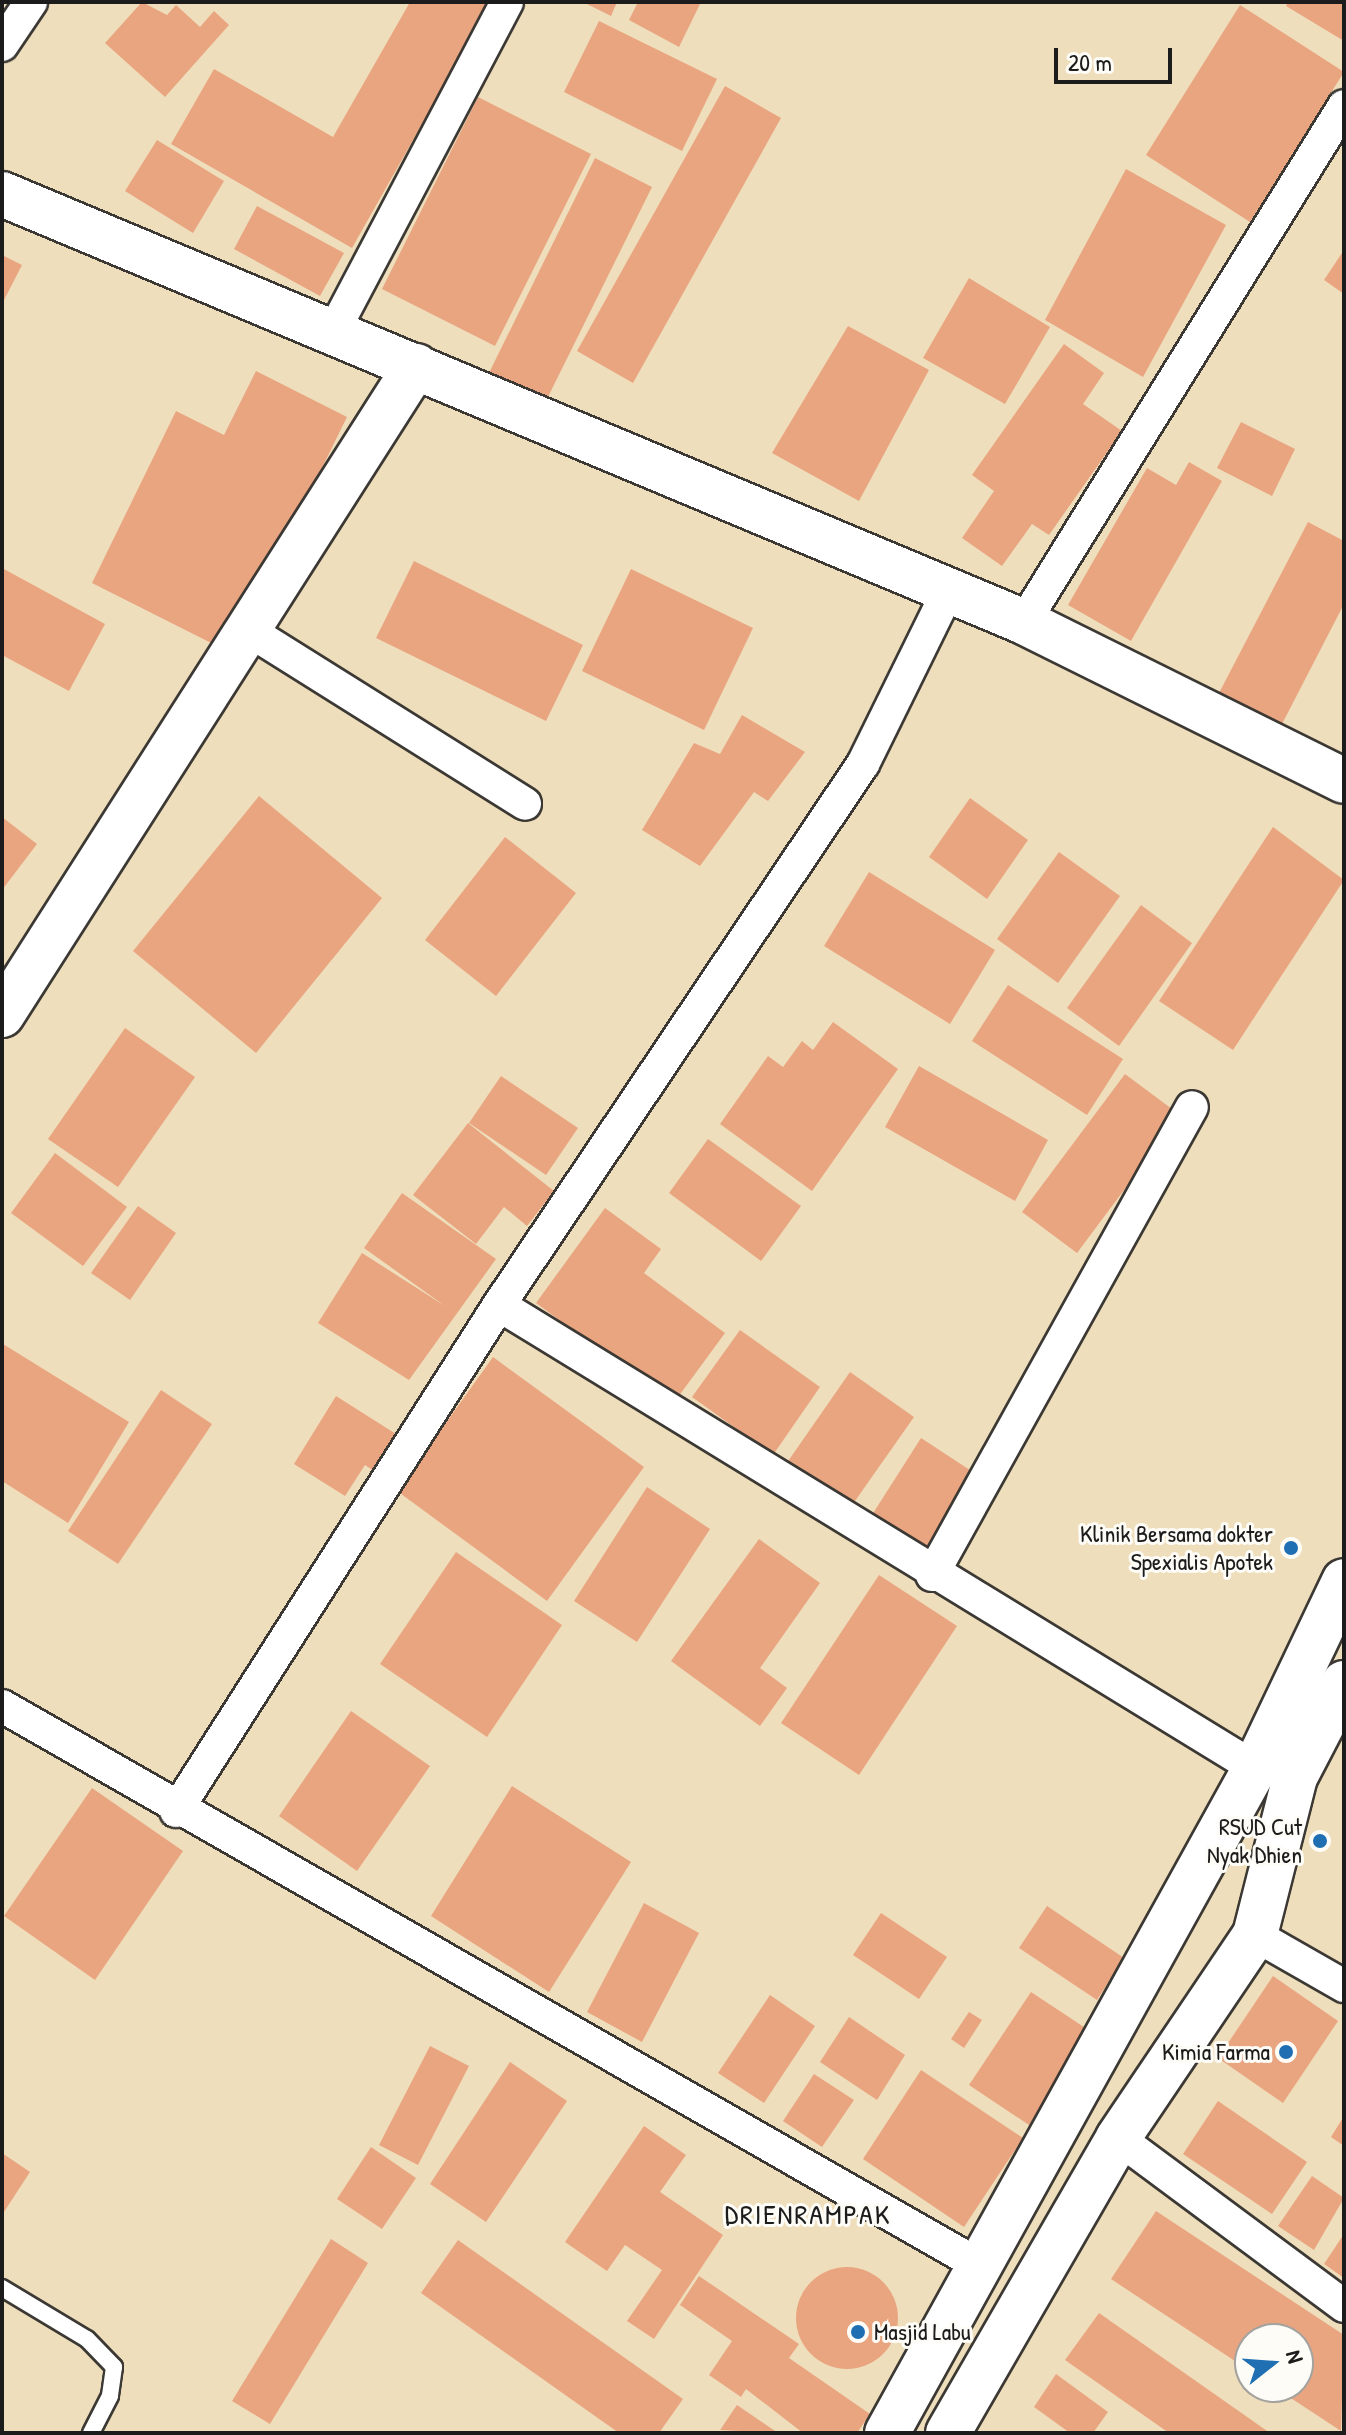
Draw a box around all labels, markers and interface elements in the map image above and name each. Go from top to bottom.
scale bar [1058,32,1176,82]
text: 20 m [1068,46,1112,78]
place label: Klinik Bersama dokter Spexialis Apotek [1080,1520,1273,1576]
marker: Klinik Bersama dokter Spexialis Apotek [1280,1537,1302,1559]
place label: RSUD Cut Nyak Dhien [1207,1813,1302,1869]
marker: RSUD Cut Nyak Dhien [1309,1830,1331,1852]
place label: Kimia Farma [1162,2038,1270,2066]
marker: Kimia Farma [1277,2043,1295,2061]
district label: DRIENRAMPAK [725,2197,891,2231]
place label: Masjid Labu [874,2318,971,2346]
marker: Masjid Labu [849,2323,867,2341]
north arrow [1234,2323,1314,2403]
text: N [1279,2347,1311,2367]

